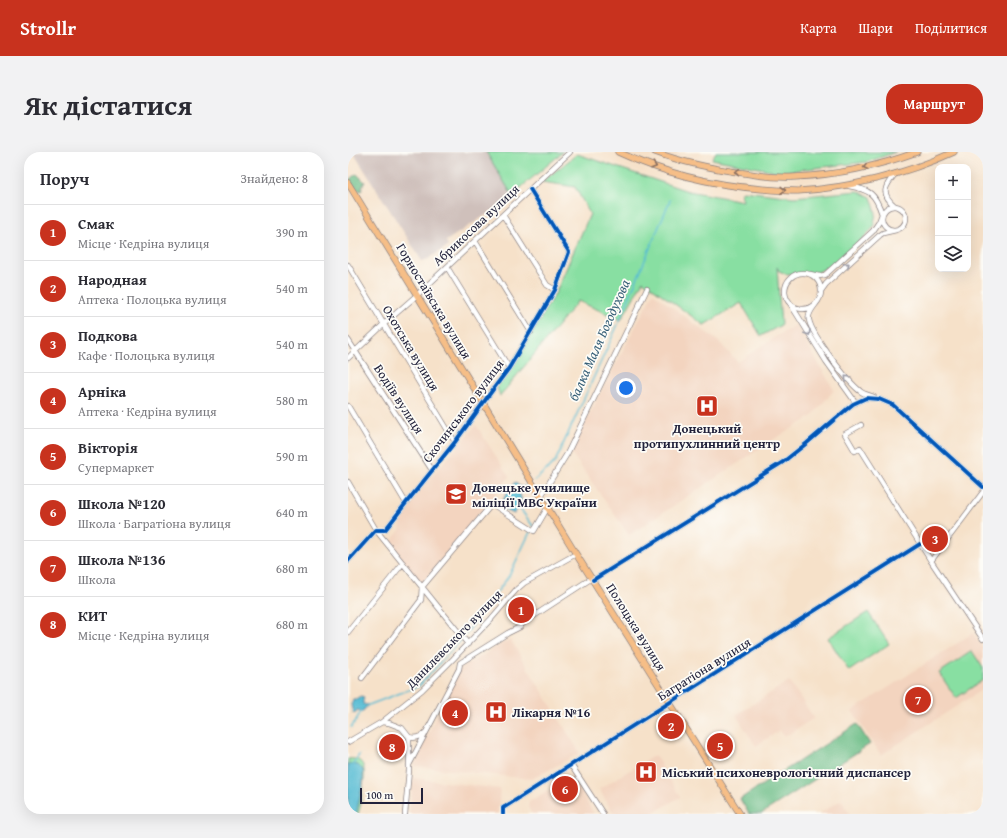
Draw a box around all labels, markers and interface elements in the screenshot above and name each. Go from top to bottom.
text: Strollr [20,14,76,42]
text: Карта [800,18,837,38]
text: Шари [859,18,893,38]
text: Поділитися [915,18,987,38]
text: Як дістатися [24,84,192,125]
button: Маршрут [886,84,983,124]
one-way arrow [650,161,657,170]
one-way arrow [863,162,869,170]
map controls [935,164,971,272]
button: + [935,164,971,200]
text: Поруч [40,166,89,191]
one-way arrow [734,168,740,177]
text: Знайдено: 8 [240,169,308,188]
street label: Абрикосова вулиця [428,179,524,270]
one-way arrow [780,186,786,194]
button: − [935,200,971,236]
text: Смак [78,213,114,234]
text: 1 [50,223,56,242]
text: 390 m [276,223,308,242]
text: Місце · Кедріна вулиця [78,234,209,253]
button: layers [935,236,971,272]
street label: Горностаївська вулиця [392,239,476,363]
one-way arrow [842,262,850,270]
text: Народная [78,269,147,290]
water label: балка Маля Богодухова [563,276,635,404]
text: 2 [50,279,56,298]
text: 540 m [276,279,308,298]
text: Аптека · Полоцька вулиця [78,290,226,309]
street label: Охотська вулиця [378,302,444,395]
text: Подкова [78,325,137,346]
one-way arrow [803,329,811,336]
text: 3 [50,335,56,354]
text: 540 m [276,335,308,354]
text: Кафе · Полоцька вулиця [78,346,215,365]
street label: Скочинського вулиця [418,355,508,467]
street label: Водіїв вулиця [369,360,429,438]
one-way arrow [845,375,852,383]
your location [616,378,636,398]
text: Арніка [78,381,126,402]
text: 4 [50,391,56,410]
text: 580 m [276,391,308,410]
hospital icon: Донецький протипухлинний центр [694,393,720,419]
text: Аптека · Кедріна вулиця [78,402,217,421]
place label: Донецький протипухлинний центр [634,419,781,453]
text: Вікторія [78,437,138,458]
text: 5 [50,447,56,466]
text: 590 m [276,447,308,466]
text: Супермаркет [78,458,154,477]
place label: Донецьке училище міліції МВС України [471,478,597,512]
school or university icon: Донецьке училище міліції МВС України [443,481,469,507]
text: Школа №120 [78,493,165,514]
text: 6 [50,503,56,522]
text: 640 m [276,503,308,522]
text: Школа · Багратіона вулиця [78,514,231,533]
pin: 3 [922,524,948,554]
text: Школа №136 [78,549,165,570]
text: 7 [50,559,56,578]
text: 680 m [276,559,308,578]
text: Школа [78,570,116,589]
street label: Полоцька вулиця [601,580,671,675]
street label: Данилевського вулиця [401,585,507,694]
pin: 1 [508,595,534,625]
text: КИТ [78,605,107,626]
text: 8 [50,615,56,634]
text: 680 m [276,615,308,634]
text: Місце · Кедріна вулиця [78,626,209,645]
street label: Багратіона вулиця [653,632,755,705]
pin: 7 [905,685,931,715]
pin: 4 [442,698,468,728]
hospital icon: Лікарня №16 [483,699,509,725]
place label: Лікарня №16 [512,703,591,722]
pin: 2 [658,711,684,741]
pin: 5 [707,731,733,761]
pin: 8 [379,732,405,762]
hospital icon: Міський психоневрологічний диспансер [633,759,659,785]
place label: Міський психоневрологічний диспансер [662,763,911,782]
pin: 6 [552,774,578,804]
scale bar [360,786,423,805]
text: 100 m [366,787,393,803]

